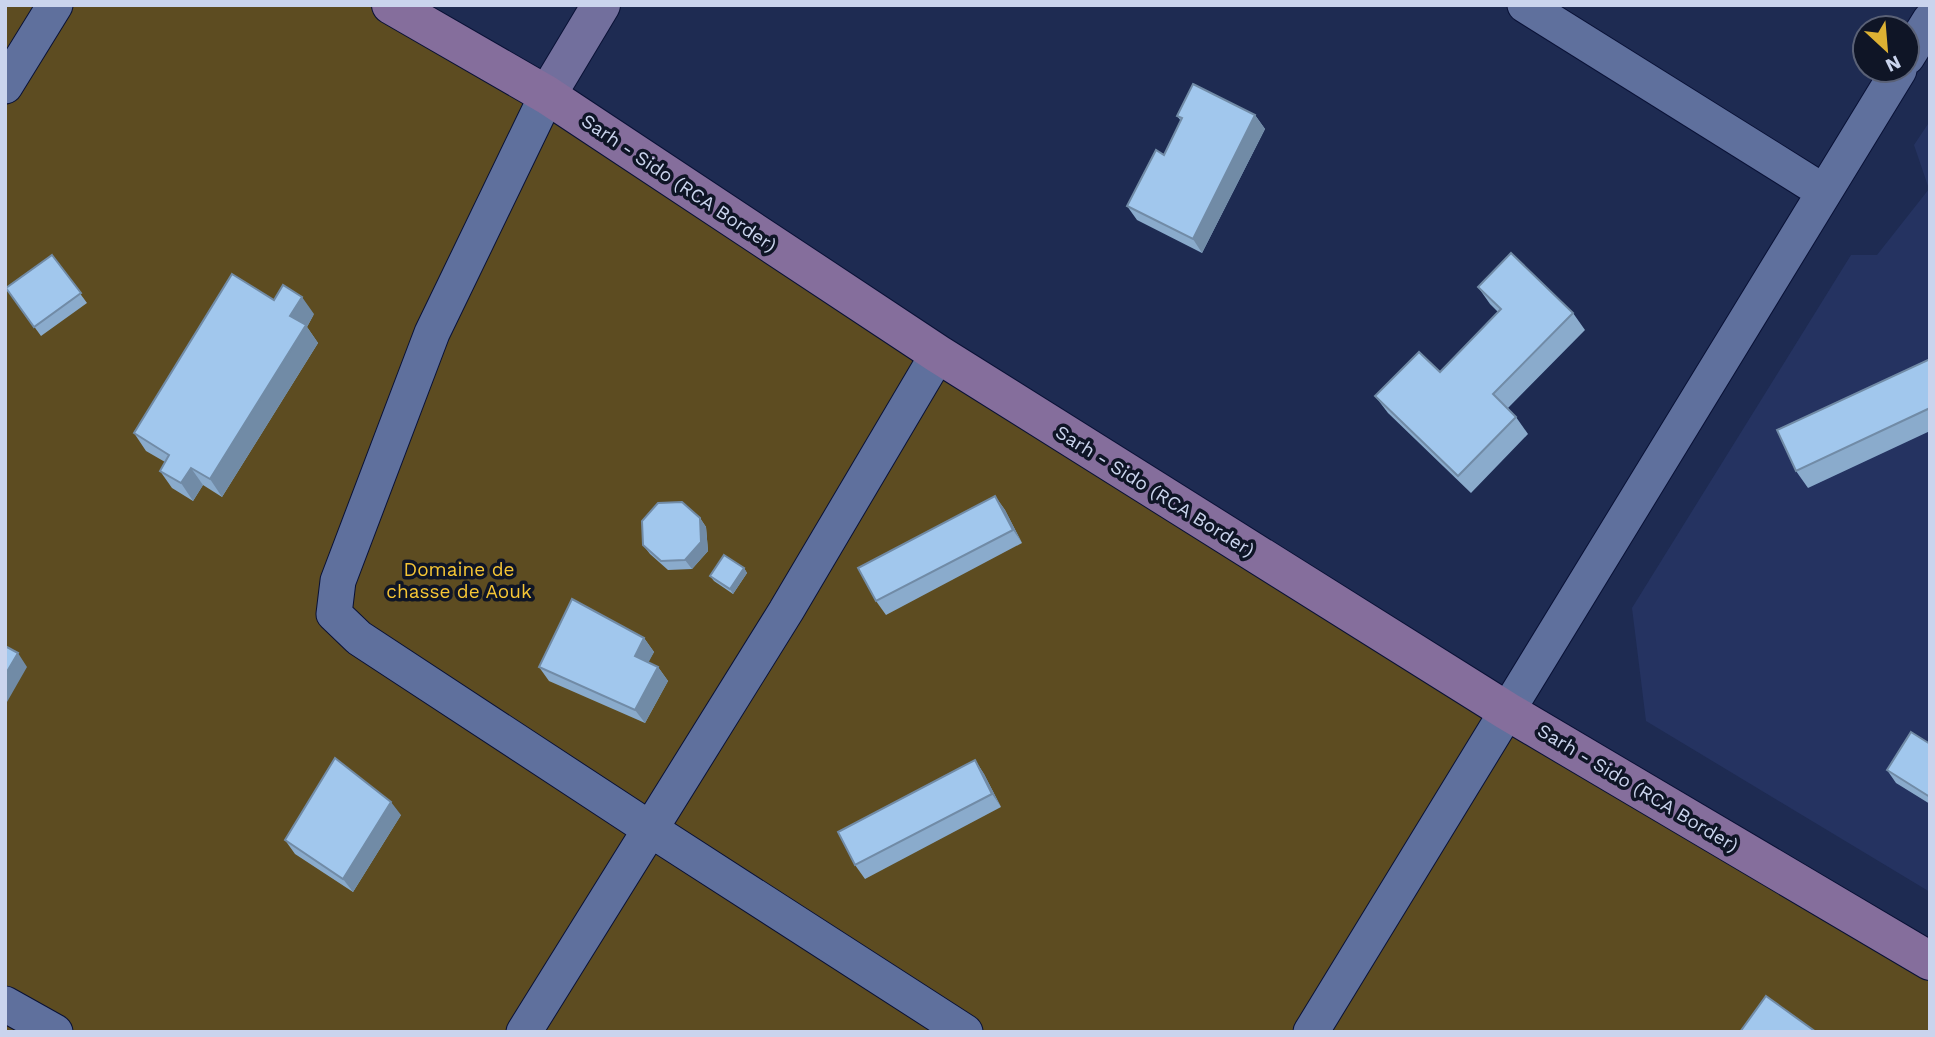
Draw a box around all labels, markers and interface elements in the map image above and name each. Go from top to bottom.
north arrow [1851,14,1921,84]
text: N [1882,50,1905,77]
street label: Sarh - Sido (RCA Border) [577,109,781,257]
street label: Sarh - Sido (RCA Border) [1051,420,1259,562]
park label: Domaine de chasse de Aouk [386,558,532,603]
street label: Sarh - Sido (RCA Border) [1534,719,1742,857]

